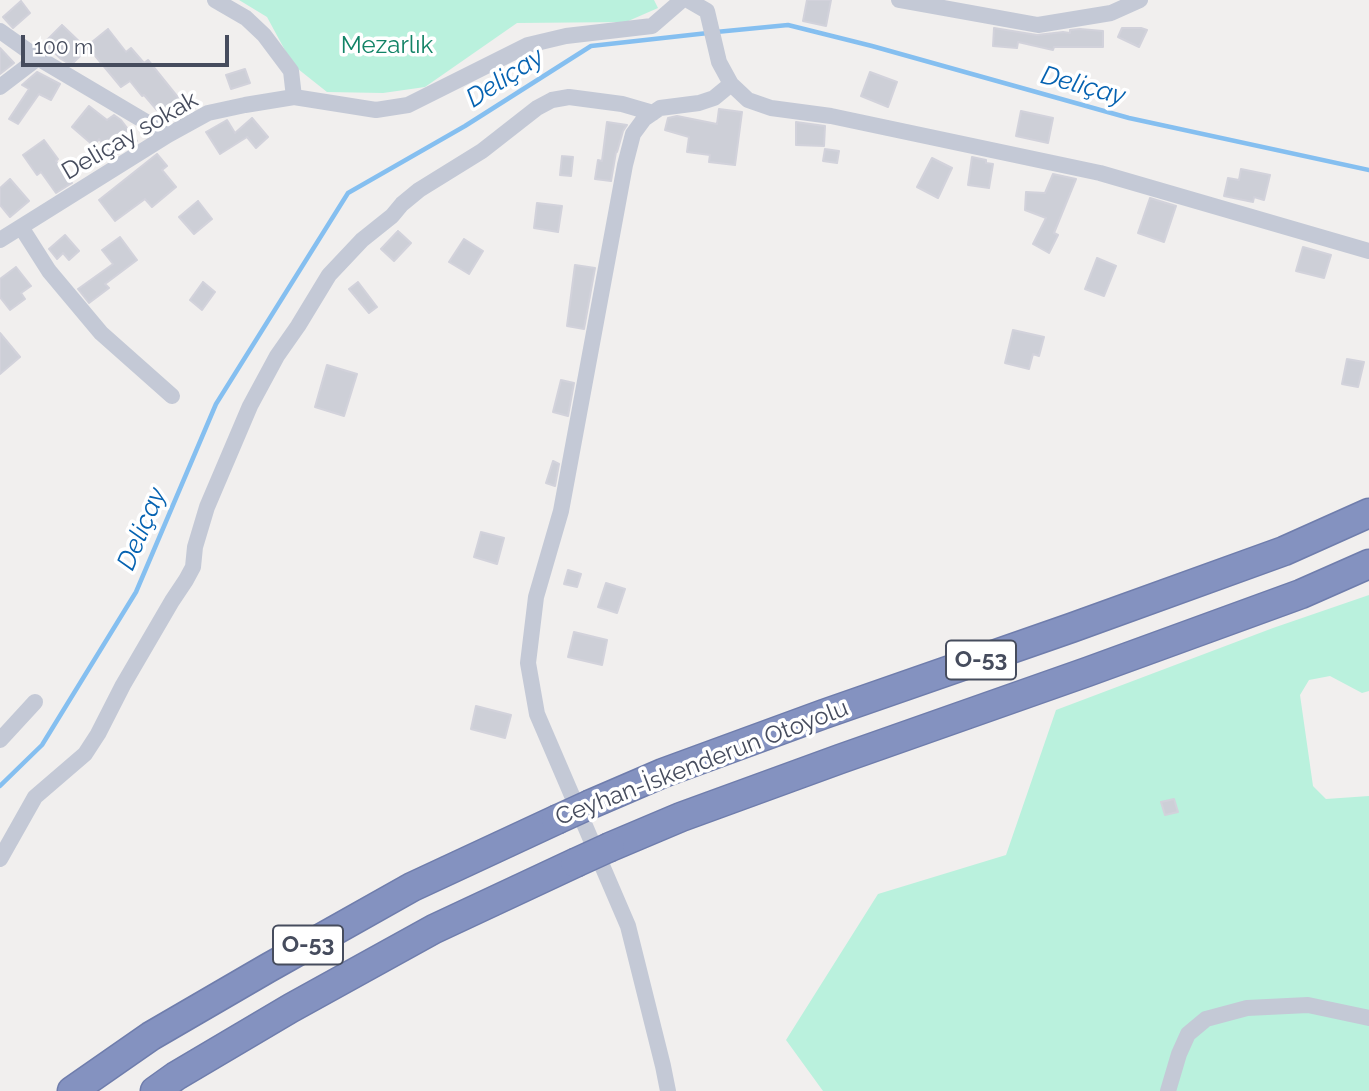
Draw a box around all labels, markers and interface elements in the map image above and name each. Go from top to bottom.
scale bar [24,21,233,65]
park label: Mezarlık [341,32,433,60]
text: 100 m [34,34,93,59]
water label: Deliçay [460,41,550,115]
water label: Deliçay [1037,60,1129,112]
street label: Deliçay sokak [57,85,203,187]
water label: Deliçay [111,483,173,575]
road number: O-53 [946,640,1016,680]
street label: Ceyhan-İskenderun Otoyolu [552,694,852,832]
road number: O-53 [273,926,343,964]

